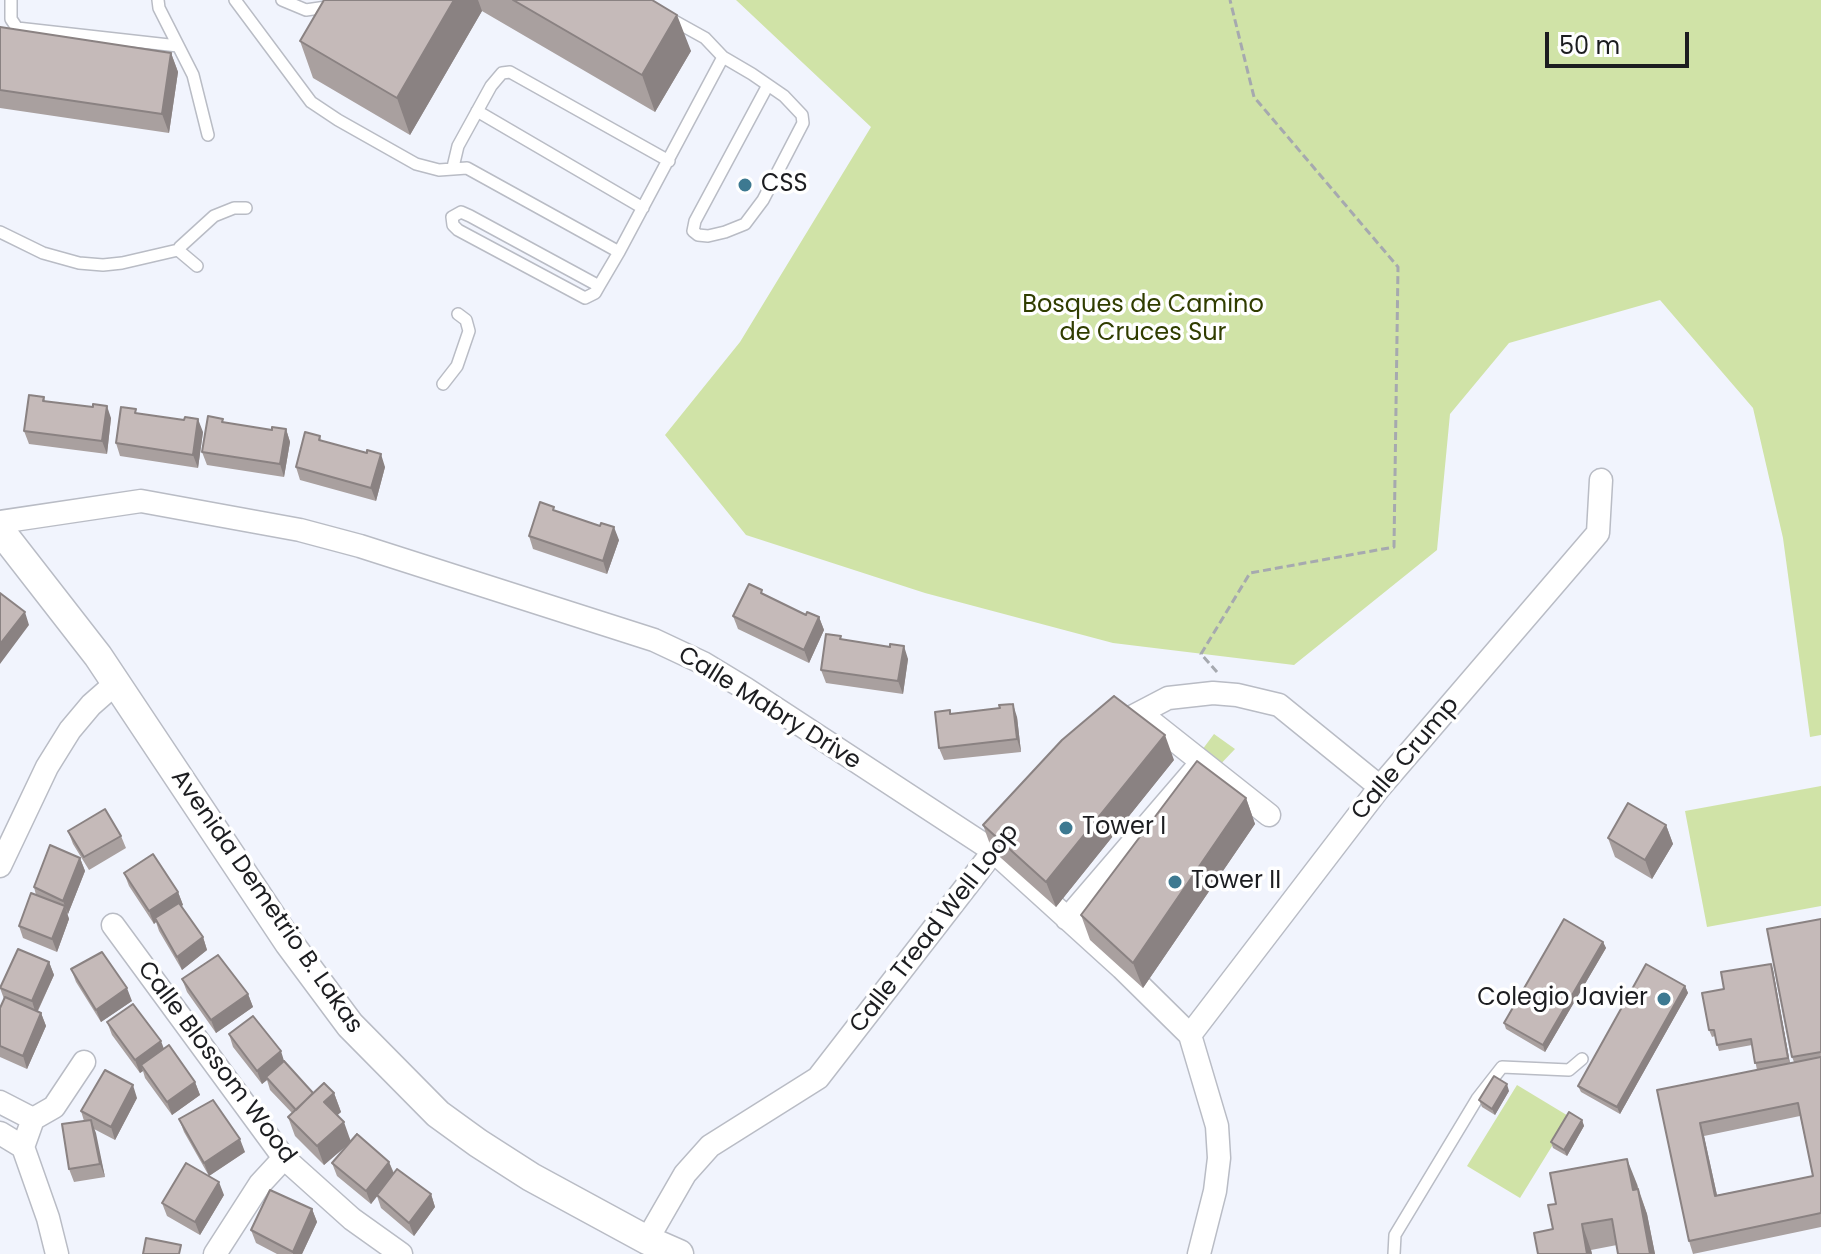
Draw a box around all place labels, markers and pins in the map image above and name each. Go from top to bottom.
place label: CSS [761,171,808,199]
marker: CSS [736,176,754,194]
place label: Tower I [1082,814,1166,842]
marker: Tower I [1057,819,1075,837]
place label: Tower II [1191,868,1281,896]
marker: Tower II [1166,873,1184,891]
place label: Colegio Javier [1477,985,1648,1013]
marker: Colegio Javier [1655,990,1673,1008]

